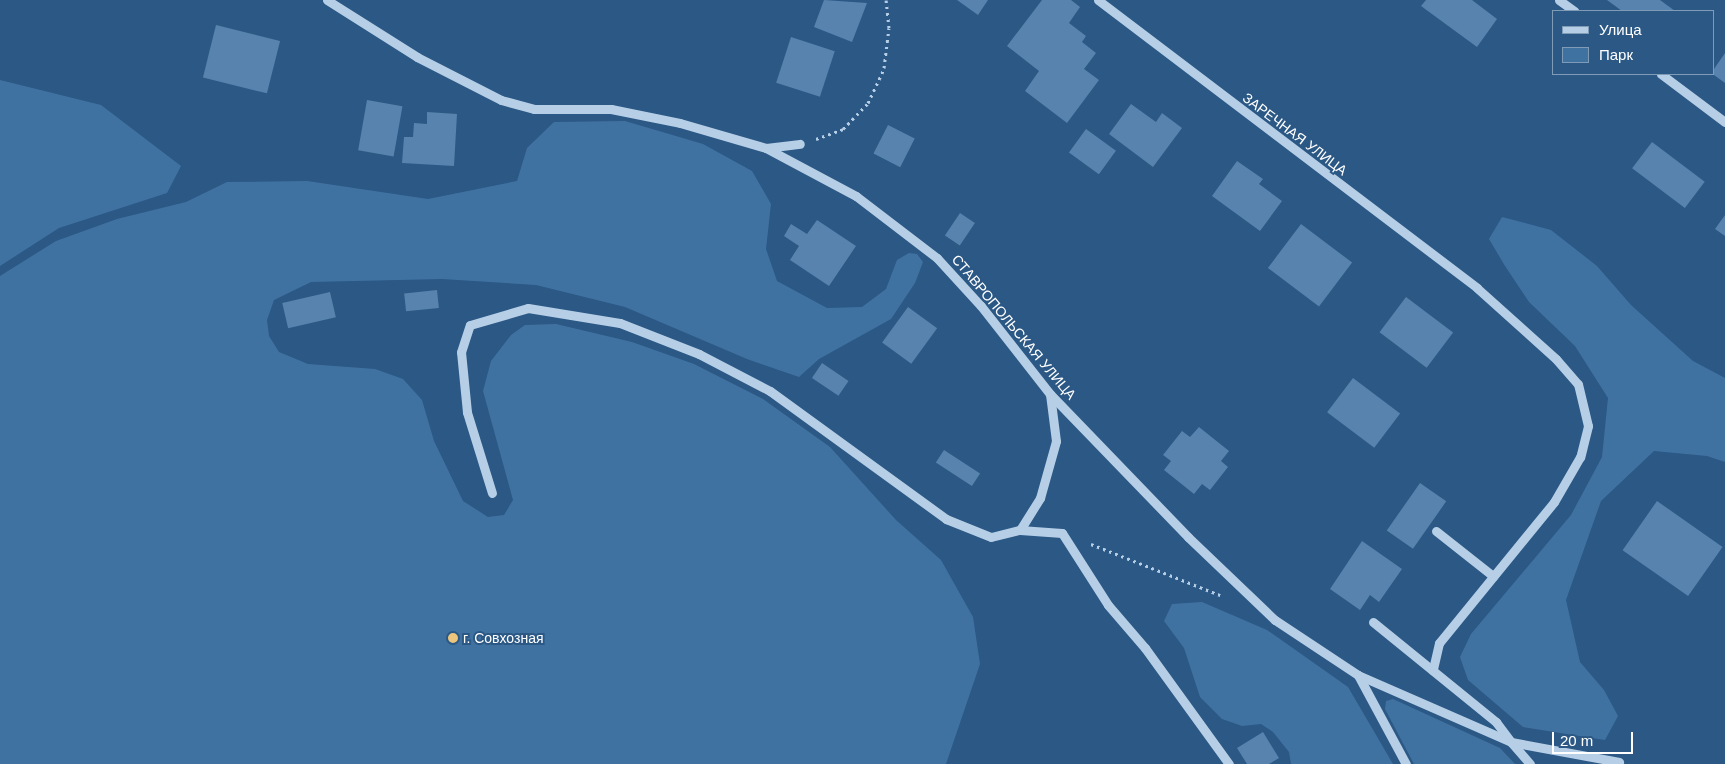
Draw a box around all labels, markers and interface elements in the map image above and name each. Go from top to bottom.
legend [1552,10,1715,75]
text: Улица [1599,21,1642,38]
text: Парк [1599,46,1633,63]
street label: ЗАРЕЧНАЯ УЛИЦА [1239,89,1351,179]
street label: СТАВРОПОЛЬСКАЯ УЛИЦА [948,251,1080,403]
place label: г. Совхозная [463,630,544,646]
marker: г. Совхозная [447,632,459,644]
scale bar [1555,722,1636,754]
text: 20 m [1560,732,1593,749]

